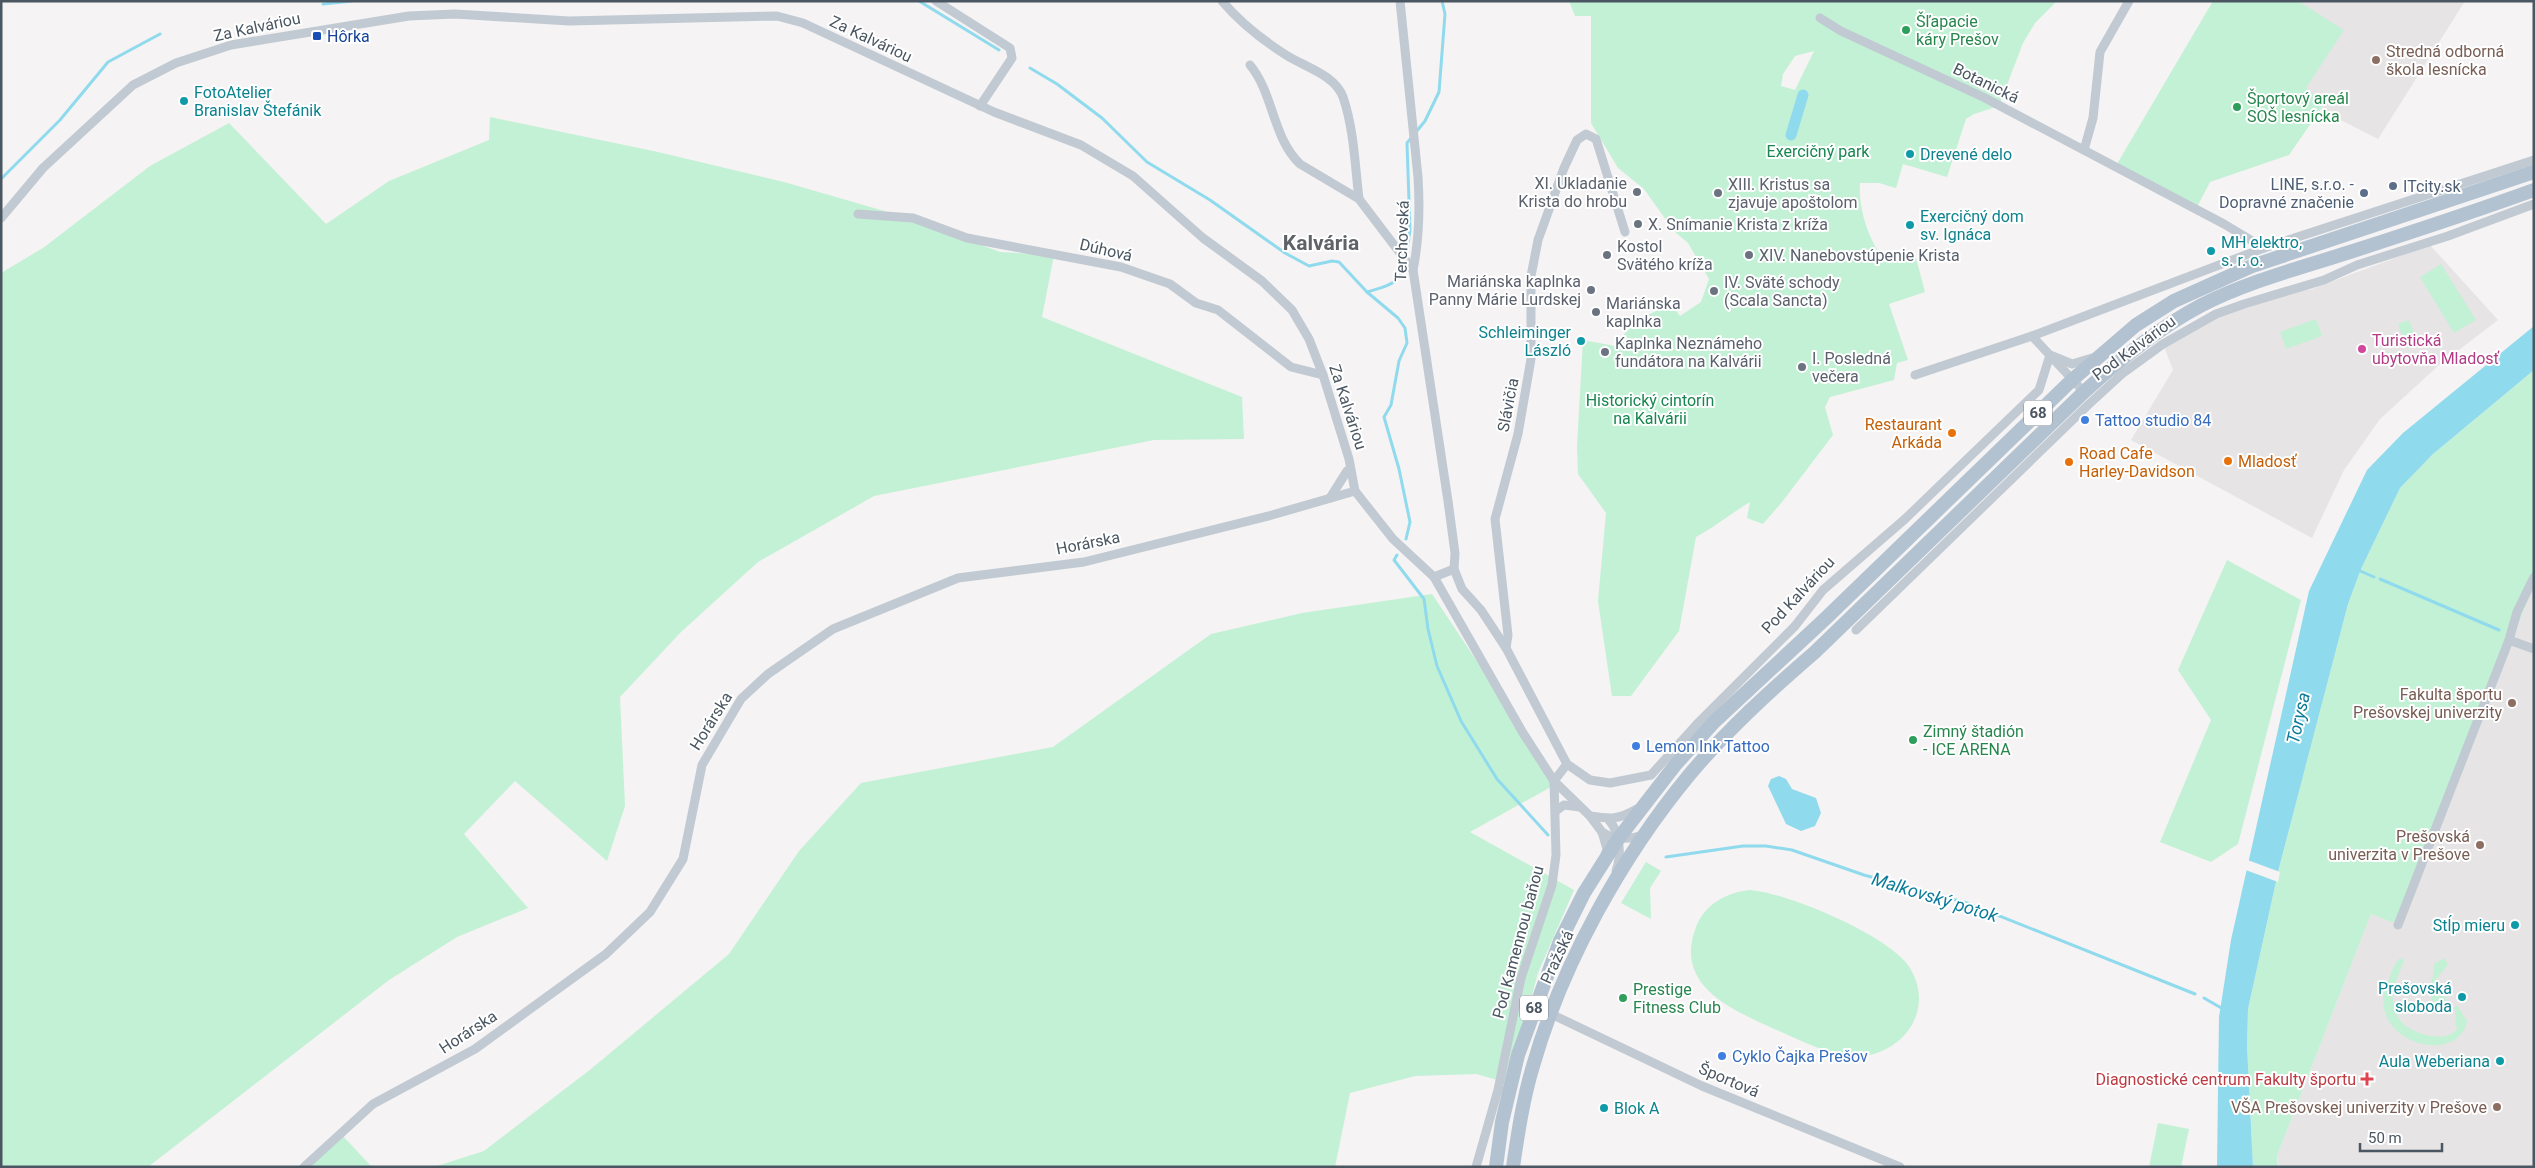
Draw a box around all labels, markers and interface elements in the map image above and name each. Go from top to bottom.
street label: Za Kalváriou [212,9,302,45]
place label: Šľapacie káry Prešov [1916,11,1999,49]
street label: Za Kalváriou [827,12,915,66]
marker: Šľapacie káry Prešov [1900,24,1912,36]
place label: Hôrka [327,27,370,46]
marker: Hôrka [311,30,323,42]
place label: Stredná odborná škola lesnícka [2386,42,2504,79]
marker: Stredná odborná škola lesnícka [2370,54,2382,66]
street label: Botanická [1950,59,2022,107]
place label: FotoAtelier Branislav Štefánik [194,83,322,120]
place label: Športový areál SOŠ lesnícka [2247,88,2349,126]
marker: FotoAtelier Branislav Štefánik [178,95,190,107]
marker: Športový areál SOŠ lesnícka [2231,101,2243,113]
park label: Exercičný park [1767,142,1870,161]
place label: Drevené delo [1920,145,2012,164]
marker: Drevené delo [1904,148,1916,160]
place label: XI. Ukladanie Krista do hrobu [1518,174,1627,211]
place label: XIII. Kristus sa zjavuje apoštolom [1728,175,1858,212]
place label: LINE, s.r.o. - Dopravné značenie [2219,175,2355,212]
place label: ITcity.sk [2403,177,2462,196]
marker: ITcity.sk [2387,180,2399,192]
marker: XI. Ukladanie Krista do hrobu [1631,186,1643,198]
marker: XIII. Kristus sa zjavuje apoštolom [1712,187,1724,199]
marker: LINE, s.r.o. - Dopravné značenie [2358,187,2370,199]
street label: Terchovská [1391,200,1413,282]
place label: Exercičný dom sv. Ignáca [1920,207,2024,244]
place label: X. Snímanie Krista z kríža [1648,215,1828,234]
marker: X. Snímanie Krista z kríža [1632,218,1644,230]
marker: Exercičný dom sv. Ignáca [1904,219,1916,231]
district label: Kalvária [1283,231,1359,255]
place label: MH elektro, s. r. o. [2221,233,2302,270]
street label: Dúhová [1078,235,1134,265]
place label: Kostol Svätého kríža [1617,237,1713,274]
marker: MH elektro, s. r. o. [2205,245,2217,257]
place label: XIV. Nanebovstúpenie Krista [1759,246,1960,265]
marker: Kostol Svätého kríža [1601,249,1613,261]
marker: XIV. Nanebovstúpenie Krista [1743,249,1755,261]
place label: Mariánska kaplnka Panny Márie Lurdskej [1429,272,1581,309]
place label: IV. Sväté schody (Scala Sancta) [1724,273,1840,310]
marker: Mariánska kaplnka Panny Márie Lurdskej [1585,284,1597,296]
marker: IV. Sväté schody (Scala Sancta) [1708,285,1720,297]
place label: Mariánska kaplnka [1606,294,1681,331]
marker: Mariánska kaplnka [1590,306,1602,318]
street label: Pod Kalváriou [2089,311,2179,385]
place label: Schleiminger László [1478,323,1572,360]
place label: Turistická ubytovňa Mladosť [2372,331,2500,368]
place label: Kaplnka Neznámeho fundátora na Kalvárii [1615,334,1762,371]
marker: Schleiminger László [1575,335,1587,347]
marker: Turistická ubytovňa Mladosť [2356,343,2368,355]
marker: Kaplnka Neznámeho fundátora na Kalvárii [1599,346,1611,358]
place label: I. Posledná večera [1812,349,1891,386]
marker: I. Posledná večera [1796,361,1808,373]
street label: Za Kalváriou [1325,362,1371,452]
street label: Slávičia [1493,376,1523,434]
park label: Historický cintorín na Kalvárii [1586,391,1714,428]
road number: 68 [2024,400,2052,426]
place label: Tattoo studio 84 [2095,411,2211,430]
marker: Tattoo studio 84 [2079,414,2091,426]
place label: Restaurant Arkáda [1865,415,1942,452]
marker: Restaurant Arkáda [1946,427,1958,439]
place label: Road Cafe Harley-Davidson [2079,444,2195,481]
place label: Mladosť [2238,452,2297,471]
marker: Mladosť [2222,455,2234,467]
marker: Road Cafe Harley-Davidson [2063,456,2075,468]
street label: Horárska [1054,527,1122,559]
street label: Pod Kalváriou [1758,553,1838,637]
place label: Fakulta športu Prešovskej univerzity [2353,685,2502,722]
street label: Horárska [686,688,736,754]
water label: Torysa [2282,690,2314,746]
marker: Fakulta športu Prešovskej univerzity [2506,697,2518,709]
place label: Zimný štadión - ICE ARENA [1923,722,2024,759]
marker: Zimný štadión - ICE ARENA [1907,734,1919,746]
place label: Lemon Ink Tattoo [1646,737,1770,756]
marker: Lemon Ink Tattoo [1630,740,1642,752]
place label: Prešovská univerzita v Prešove [2328,827,2470,864]
marker: Prešovská univerzita v Prešove [2474,839,2486,851]
street label: Pod Kamennou baňou [1488,864,1548,1020]
water label: Malkovský potok [1869,868,2002,926]
place label: Stĺp mieru [2433,915,2505,935]
marker: Stĺp mieru [2509,919,2521,931]
street label: Pražská [1536,927,1578,987]
place label: Prešovská sloboda [2378,979,2452,1016]
place label: Prestige Fitness Club [1633,980,1721,1017]
marker: Prešovská sloboda [2456,991,2468,1003]
marker: Prestige Fitness Club [1617,992,1629,1004]
road number: 68 [1520,996,1548,1020]
street label: Horárska [436,1006,500,1058]
place label: Cyklo Čajka Prešov [1732,1046,1868,1066]
marker: Cyklo Čajka Prešov [1716,1050,1728,1062]
place label: Aula Weberiana [2379,1052,2490,1071]
marker: Aula Weberiana [2494,1055,2506,1067]
street label: Športová [1696,1058,1762,1101]
place label: Diagnostické centrum Fakulty športu [2096,1070,2356,1089]
marker: Diagnostické centrum Fakulty športu [2360,1072,2374,1086]
place label: VŠA Prešovskej univerzity v Prešove [2231,1097,2487,1117]
place label: Blok A [1614,1099,1660,1118]
marker: VŠA Prešovskej univerzity v Prešove [2491,1101,2503,1113]
marker: Blok A [1598,1102,1610,1114]
scale bar [2360,1120,2442,1152]
text: 50 m [2368,1129,2402,1147]

